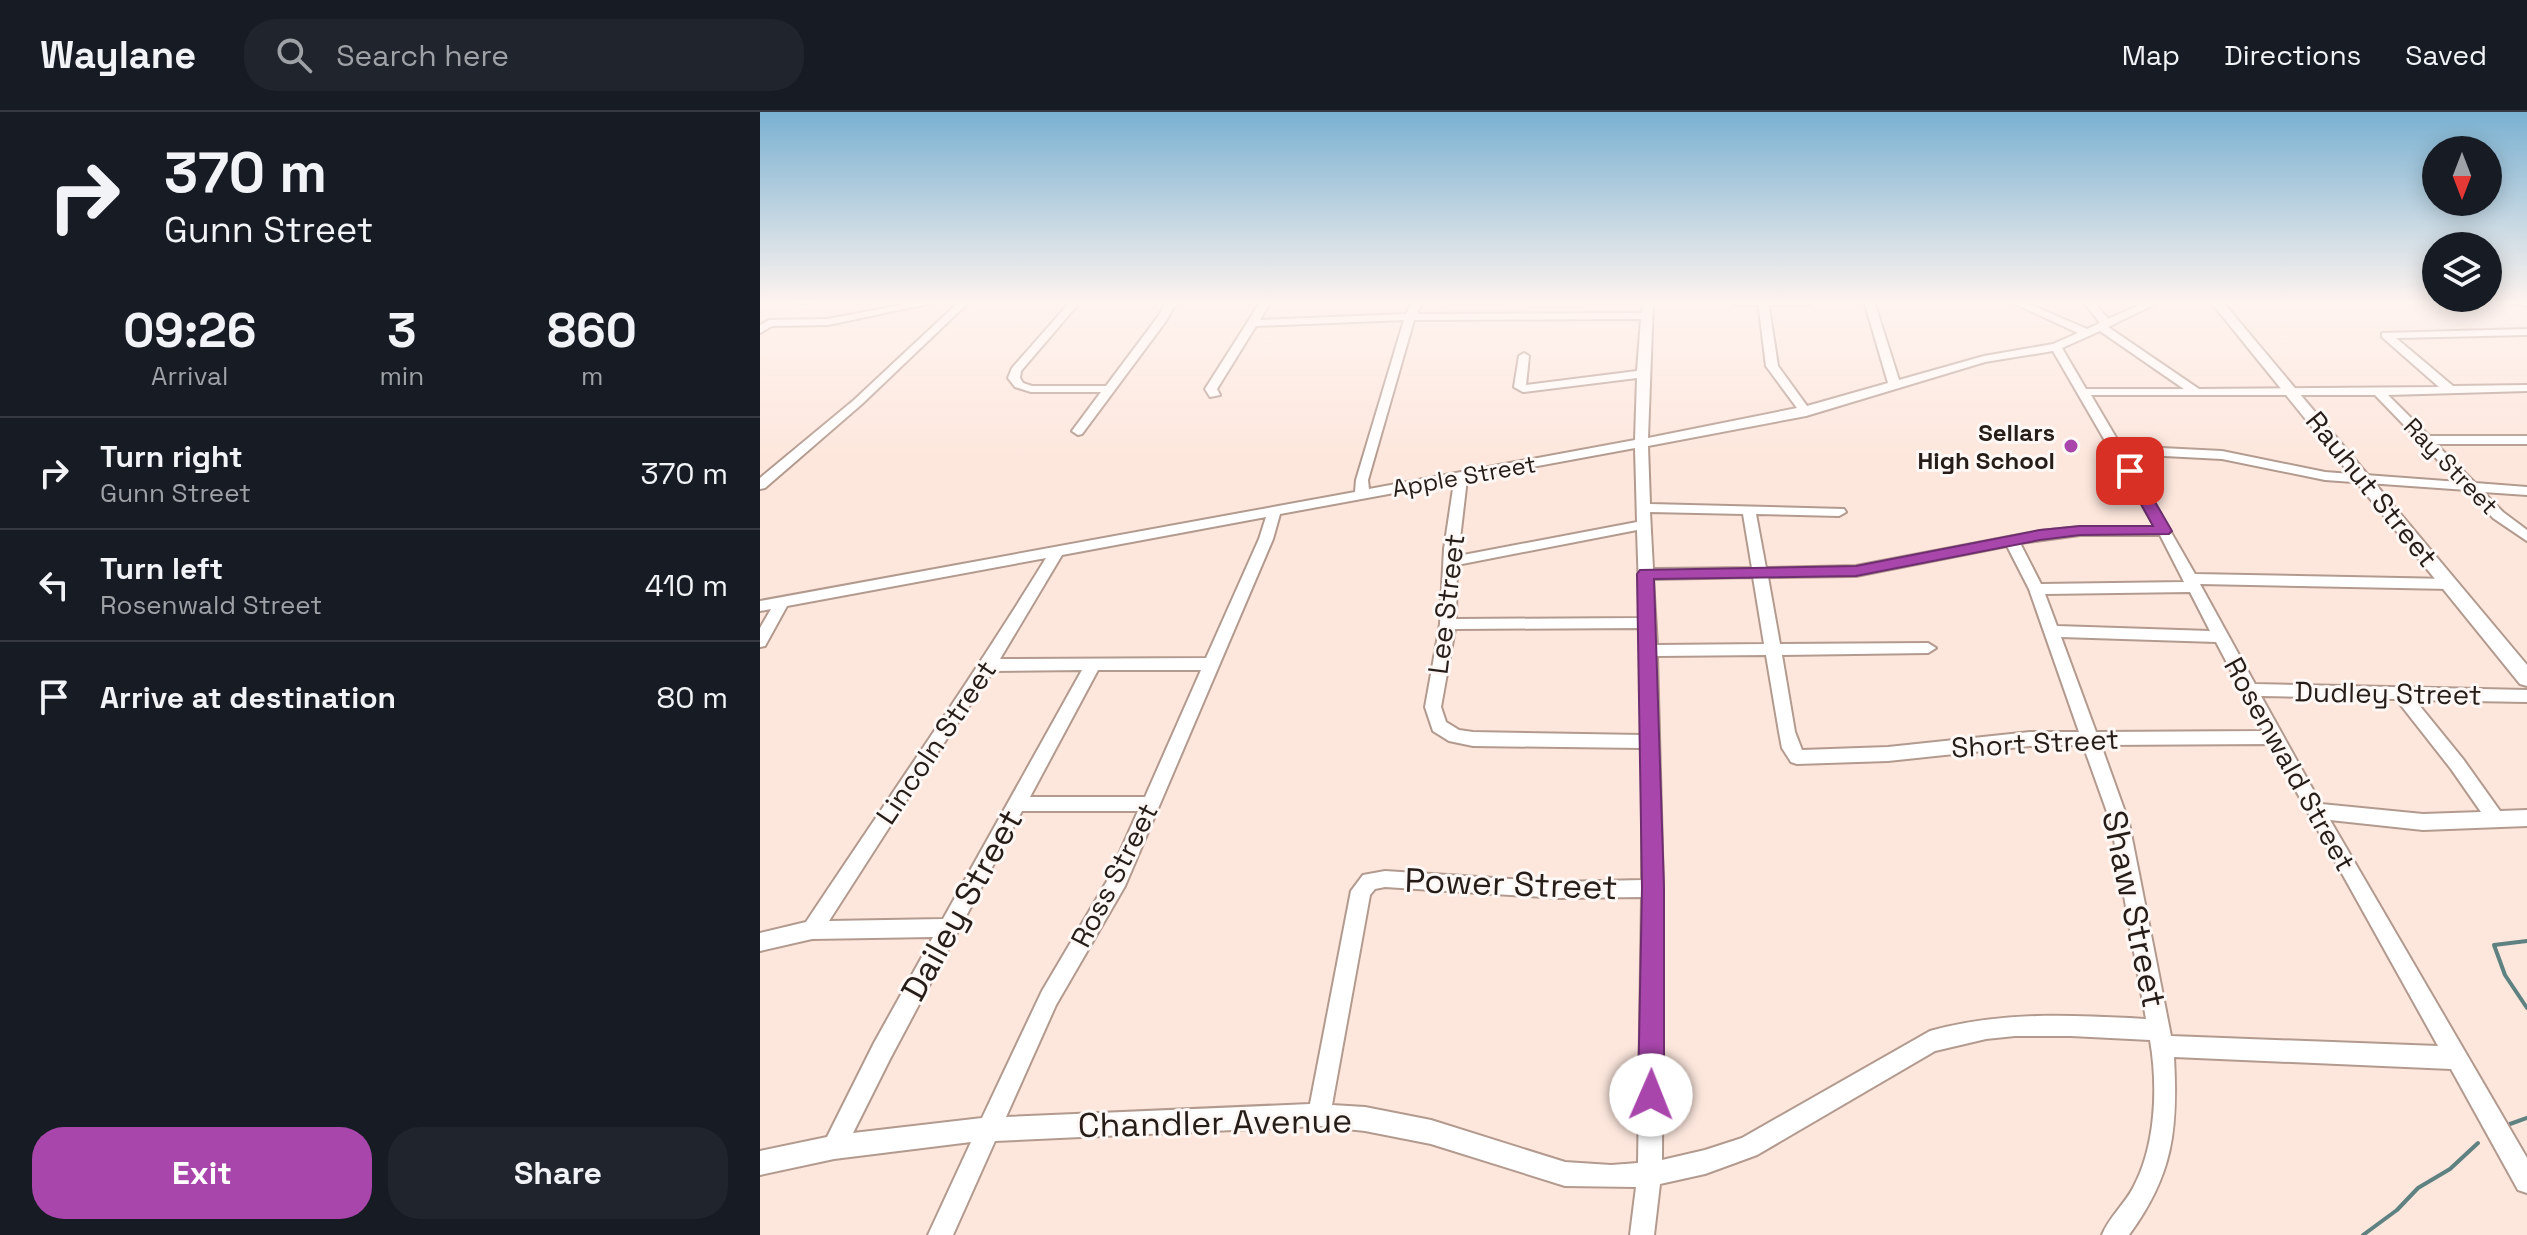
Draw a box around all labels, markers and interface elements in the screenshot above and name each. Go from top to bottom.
search box [244,19,804,91]
text: Waylane [40,31,196,79]
icon: search [272,33,316,77]
text: Search here [336,36,509,75]
text: Map [2122,37,2180,73]
text: Directions [2224,37,2361,73]
text: Saved [2405,37,2487,73]
north arrow [2422,136,2502,216]
map controls [2422,136,2502,312]
text: 370 m [164,137,327,208]
icon: right [32,144,136,248]
text: Gunn Street [164,207,373,253]
button: layers [2422,232,2502,312]
text: 09:26 [123,300,256,361]
text: 3 [387,300,416,361]
text: 860 [547,300,637,361]
text: Arrival [151,359,228,393]
text: min [380,359,424,393]
text: m [581,359,603,393]
street label: Rauhut Street [2298,404,2446,574]
street label: Ray Street [2397,411,2505,521]
place label: Sellars High School [1918,417,2055,476]
text: Turn right [100,437,243,476]
marker: Sellars High School [2062,437,2080,455]
pin [2096,437,2164,505]
street label: Apple Street [1390,448,1538,504]
icon: arrive [2108,449,2152,493]
icon: right [32,451,76,495]
text: 370 m [640,454,728,493]
text: Gunn Street [100,476,251,510]
street label: Lee Street [1420,532,1472,676]
text: Turn left [100,549,223,588]
icon: left [32,563,76,607]
text: 410 m [645,566,728,605]
text: Rosenwald Street [100,588,322,622]
street label: Rosenwald Street [2216,651,2364,877]
street label: Lincoln Street [868,653,1004,831]
street label: Dudley Street [2294,673,2482,713]
icon: arrive [32,675,76,719]
text: Arrive at destination [100,678,396,717]
text: 80 m [657,678,728,717]
street label: Short Street [1950,721,2120,765]
street label: Ross Street [1062,797,1166,953]
street label: Dailey Street [892,802,1032,1008]
street label: Shaw Street [2092,806,2176,1012]
street label: Power Street [1404,859,1618,909]
position arrow [1609,1053,1693,1137]
street label: Chandler Avenue [1077,1099,1353,1147]
button: Exit [32,1127,372,1219]
button: Share [388,1127,728,1219]

